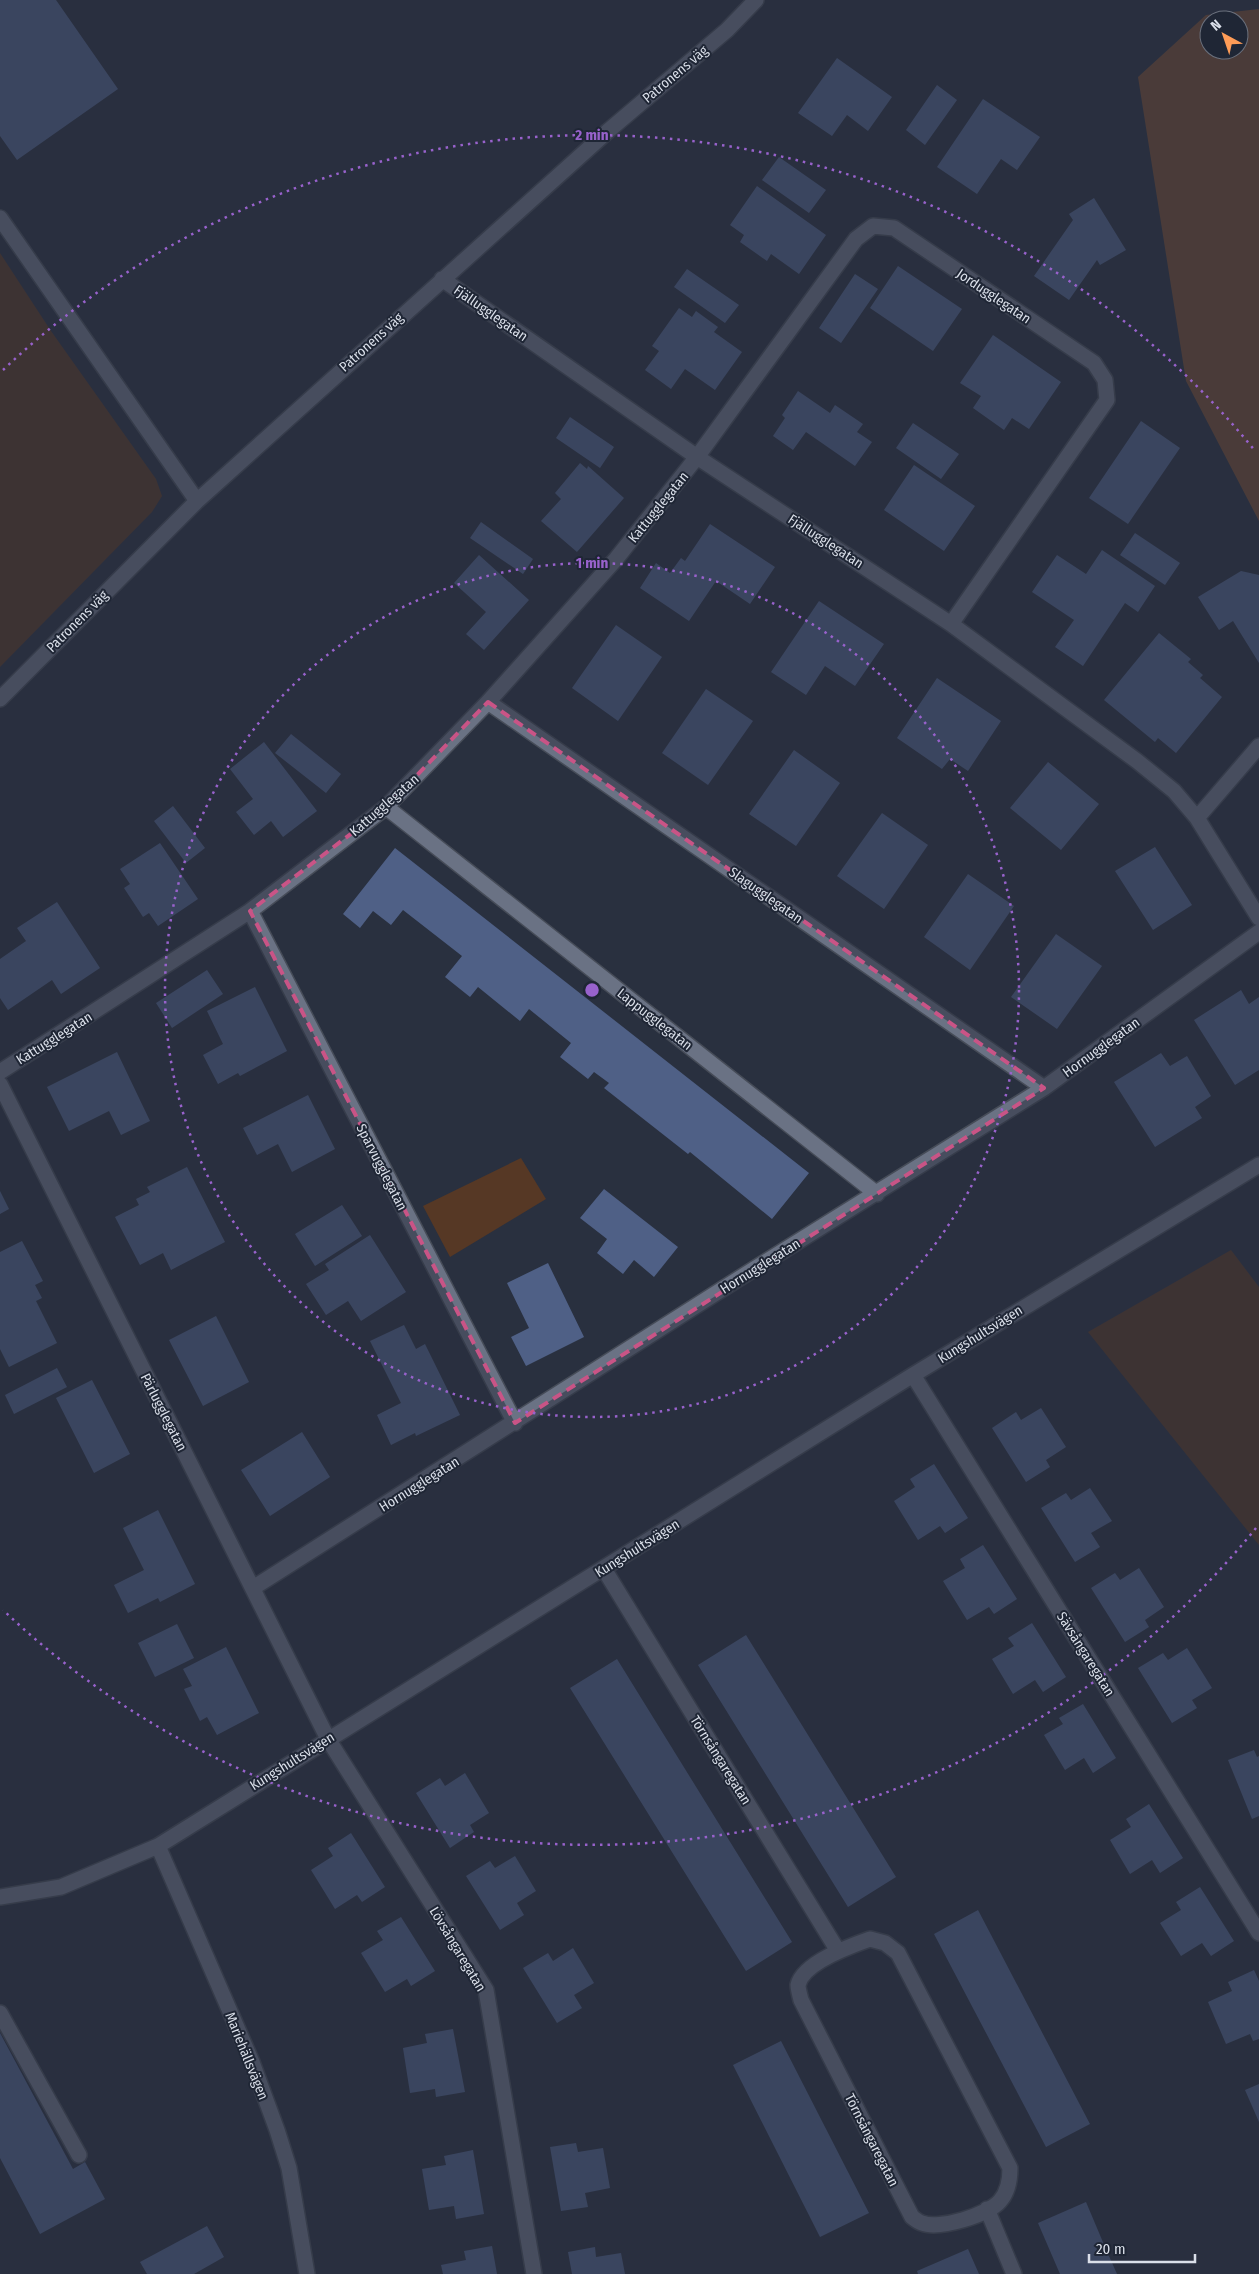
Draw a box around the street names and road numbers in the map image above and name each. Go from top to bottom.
street label: Patronens väg [639,42,712,107]
street label: Jordugglegatan [953,265,1034,328]
street label: Fjällugglegatan [451,282,531,345]
street label: Patronens väg [336,309,407,376]
street label: Kattugglegatan [625,468,692,546]
street label: Fjällugglegatan [785,511,867,572]
street label: Patronens väg [43,587,112,656]
street label: Kattugglegatan [346,771,422,840]
street label: Slagugglegatan [725,864,806,927]
street label: Lappugglegatan [614,985,696,1054]
street label: Kattugglegatan [13,1008,95,1068]
street label: Hornugglegatan [1059,1014,1143,1081]
street label: Sparvugglegatan [352,1121,411,1213]
street label: Hornugglegatan [717,1235,803,1298]
street label: Kungshultsvägen [935,1302,1026,1367]
street label: Pärlugglegatan [137,1371,190,1454]
street label: Hornugglegatan [376,1453,462,1516]
street label: Kungshultsvägen [592,1516,683,1581]
street label: Sävsångaregatan [1053,1609,1118,1700]
street label: Törnsångaregatan [686,1713,755,1808]
street label: Kungshultsvägen [247,1729,338,1794]
street label: Lövsångaregatan [426,1904,490,1995]
street label: Mariehällsvägen [221,2010,272,2102]
street label: Törnsångaregatan [841,2091,902,2189]

